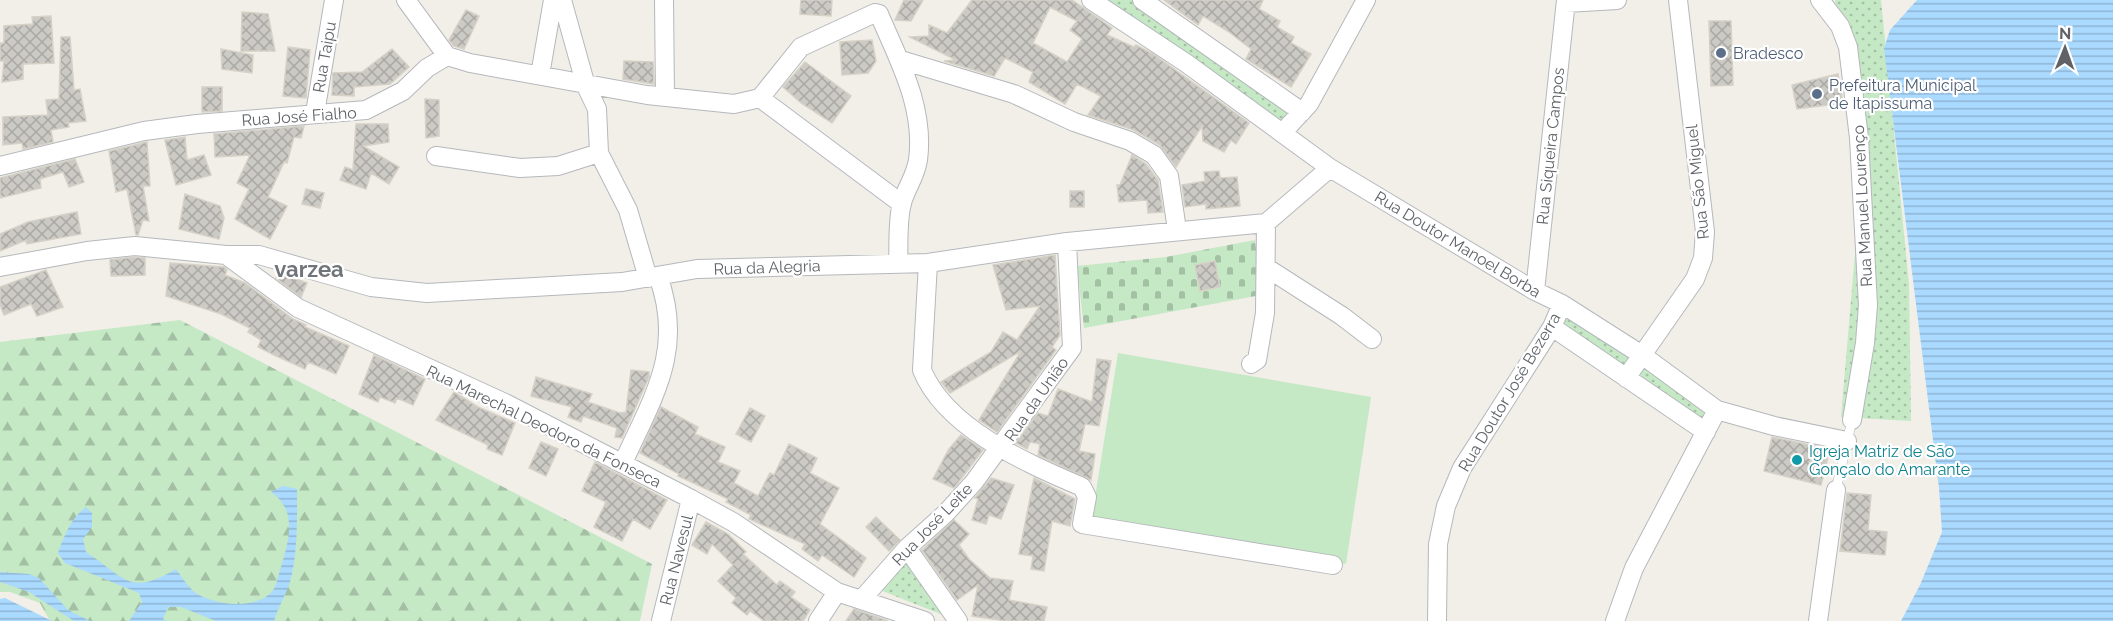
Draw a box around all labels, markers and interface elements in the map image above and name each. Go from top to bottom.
north arrow [2035,18,2095,78]
street label: Rua Taipu [309,20,340,94]
text: N [2059,24,2072,43]
place label: Bradesco [1733,44,1803,63]
marker: Bradesco [1714,46,1728,60]
street label: Rua Siqueira Campos [1533,66,1568,226]
place label: Prefeitura Municipal de Itapissuma [1829,76,1977,113]
marker: Prefeitura Municipal de Itapissuma [1810,87,1824,101]
street label: Rua José Fialho [241,103,357,130]
street label: Rua São Miguel [1682,123,1713,240]
street label: Rua Manuel Lourenço [1849,125,1876,287]
street label: Rua Doutor Manoel Borba [1371,187,1544,302]
district label: varzea [274,256,344,282]
street label: Rua da Alegria [713,256,821,279]
street label: Rua Doutor José Bezerra [1454,309,1564,475]
street label: Rua da União [1000,354,1072,445]
street label: Rua Marechal Deodoro da Fonseca [423,361,664,492]
place label: Igreja Matriz de São Gonçalo do Amarante [1809,442,1970,479]
marker: Igreja Matriz de São Gonçalo do Amarante [1790,453,1804,467]
street label: Rua José Leite [888,479,976,569]
street label: Rua Navesul [656,512,697,607]

